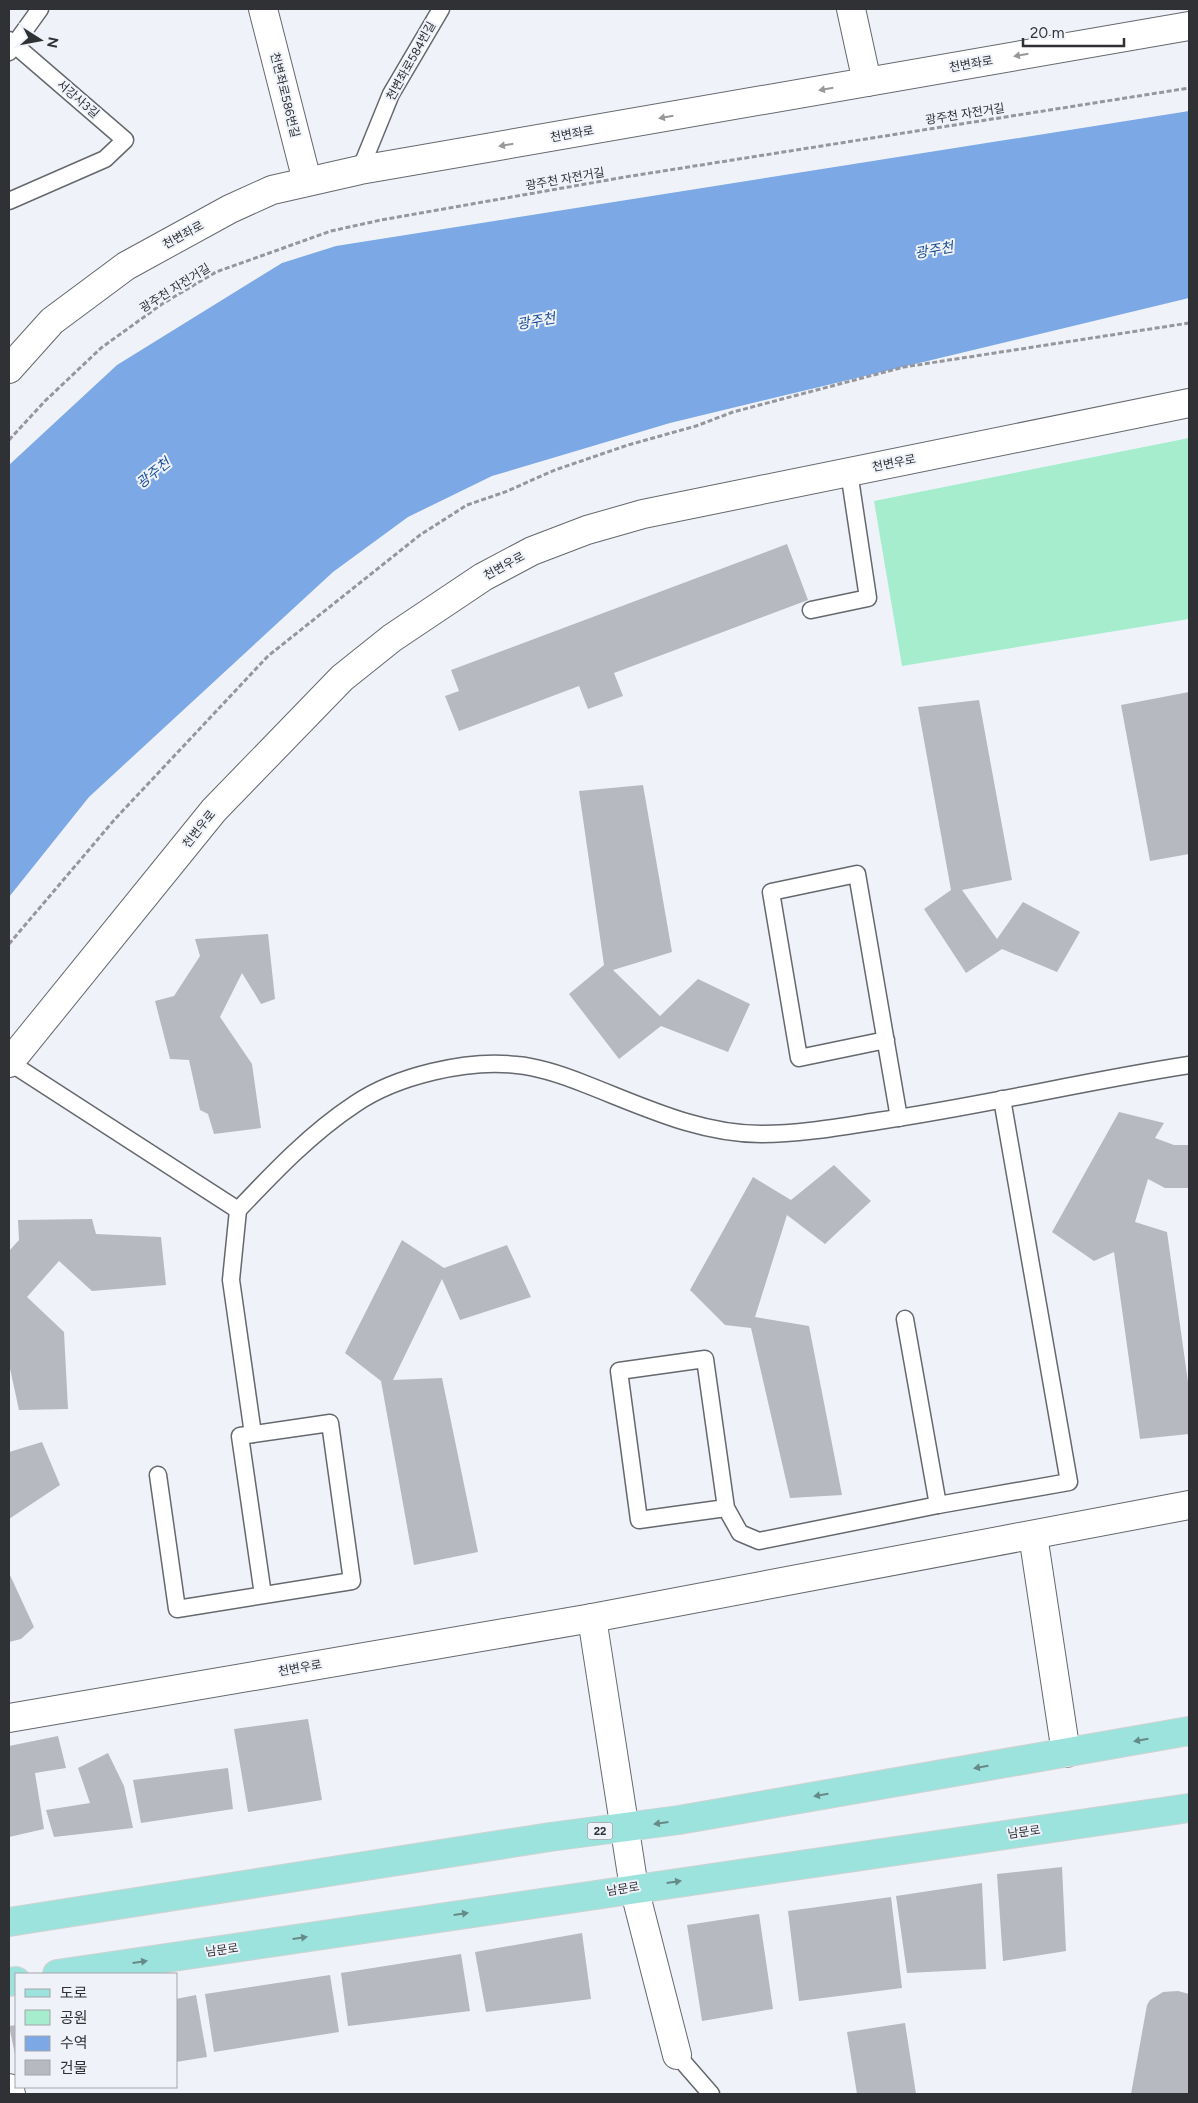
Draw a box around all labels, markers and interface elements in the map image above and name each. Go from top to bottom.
north arrow [15,15,65,65]
scale bar [1023,15,1124,47]
street label: 천변좌로584번길 [384,19,438,103]
text: 20 m [1030,24,1064,42]
text: N [43,35,62,49]
street label: 천변좌로586번길 [268,51,302,139]
one-way arrow [1012,52,1028,60]
street label: 천변좌로 [948,53,994,75]
street label: 서강사3길 [54,77,102,121]
one-way arrow [818,86,834,94]
street label: 광주천 자전거길 [924,101,1006,127]
one-way arrow [658,114,674,122]
street label: 천변좌로 [549,123,595,145]
one-way arrow [497,142,513,150]
street label: 광주천 자전거길 [524,165,606,193]
street label: 천변좌로 [160,218,206,252]
water label: 광주천 [914,239,956,262]
street label: 광주천 자전거길 [137,261,213,315]
water label: 광주천 [516,310,558,333]
street label: 천변우로 [871,452,917,474]
water label: 광주천 [133,454,175,492]
street label: 천변우로 [481,549,527,583]
street label: 천변우로 [180,807,218,851]
street label: 천변우로 [277,1657,323,1679]
one-way arrow [1133,1736,1149,1744]
one-way arrow [973,1764,989,1772]
one-way arrow [813,1792,829,1800]
one-way arrow [653,1819,669,1827]
road number: 22 [588,1822,612,1840]
street label: 남문로 [1007,1823,1041,1841]
one-way arrow [666,1878,682,1886]
street label: 남문로 [606,1879,640,1899]
one-way arrow [454,1910,470,1918]
one-way arrow [293,1934,309,1942]
street label: 남문로 [205,1941,239,1959]
one-way arrow [132,1958,148,1966]
legend [15,1973,178,2088]
text: 도로 [60,1984,88,2002]
text: 공원 [60,2009,88,2027]
text: 수역 [60,2034,88,2052]
text: 건물 [60,2059,88,2077]

